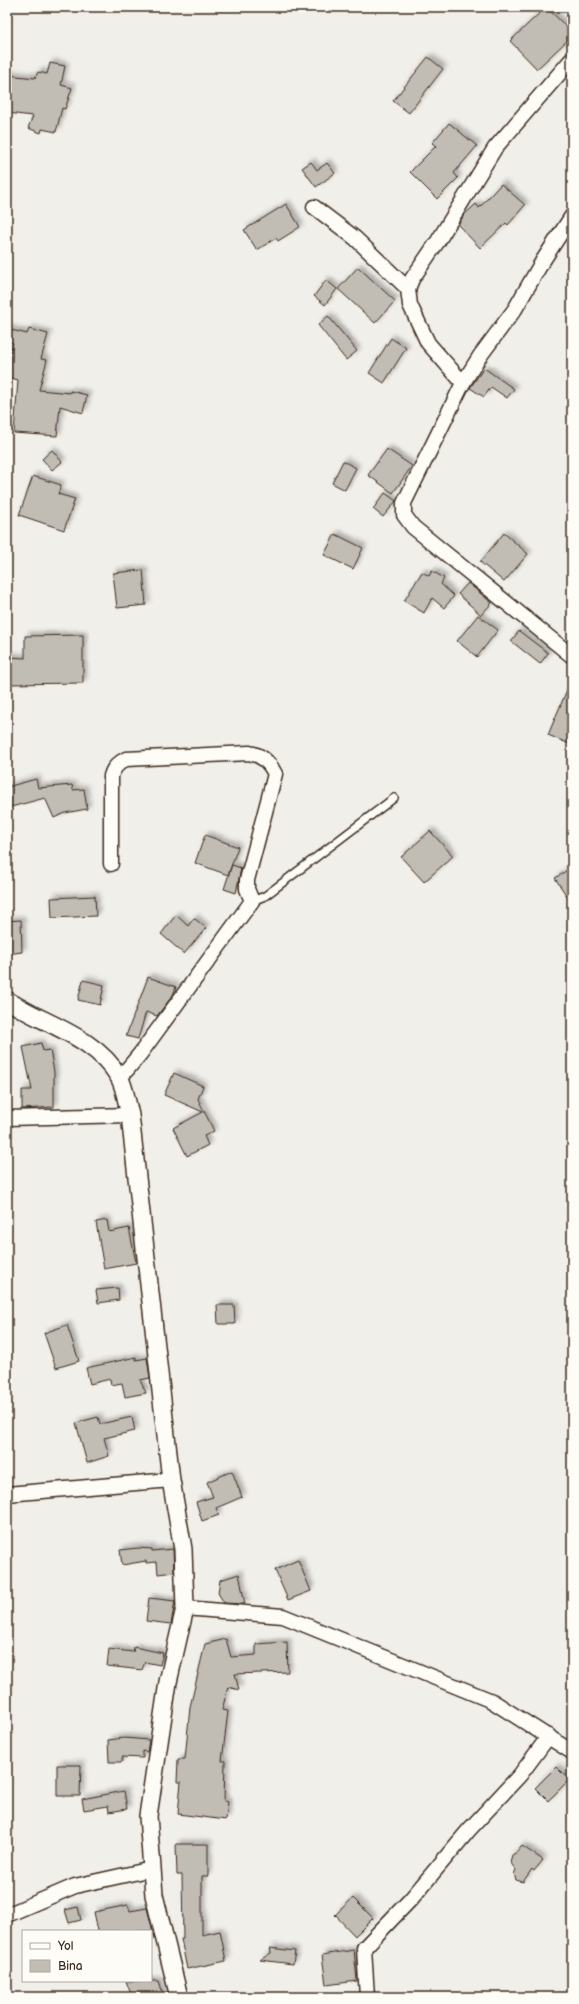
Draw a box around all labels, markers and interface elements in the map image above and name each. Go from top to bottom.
legend [22,1930,152,1982]
text: Yol [57,1939,73,1954]
text: Bina [58,1959,83,1974]

